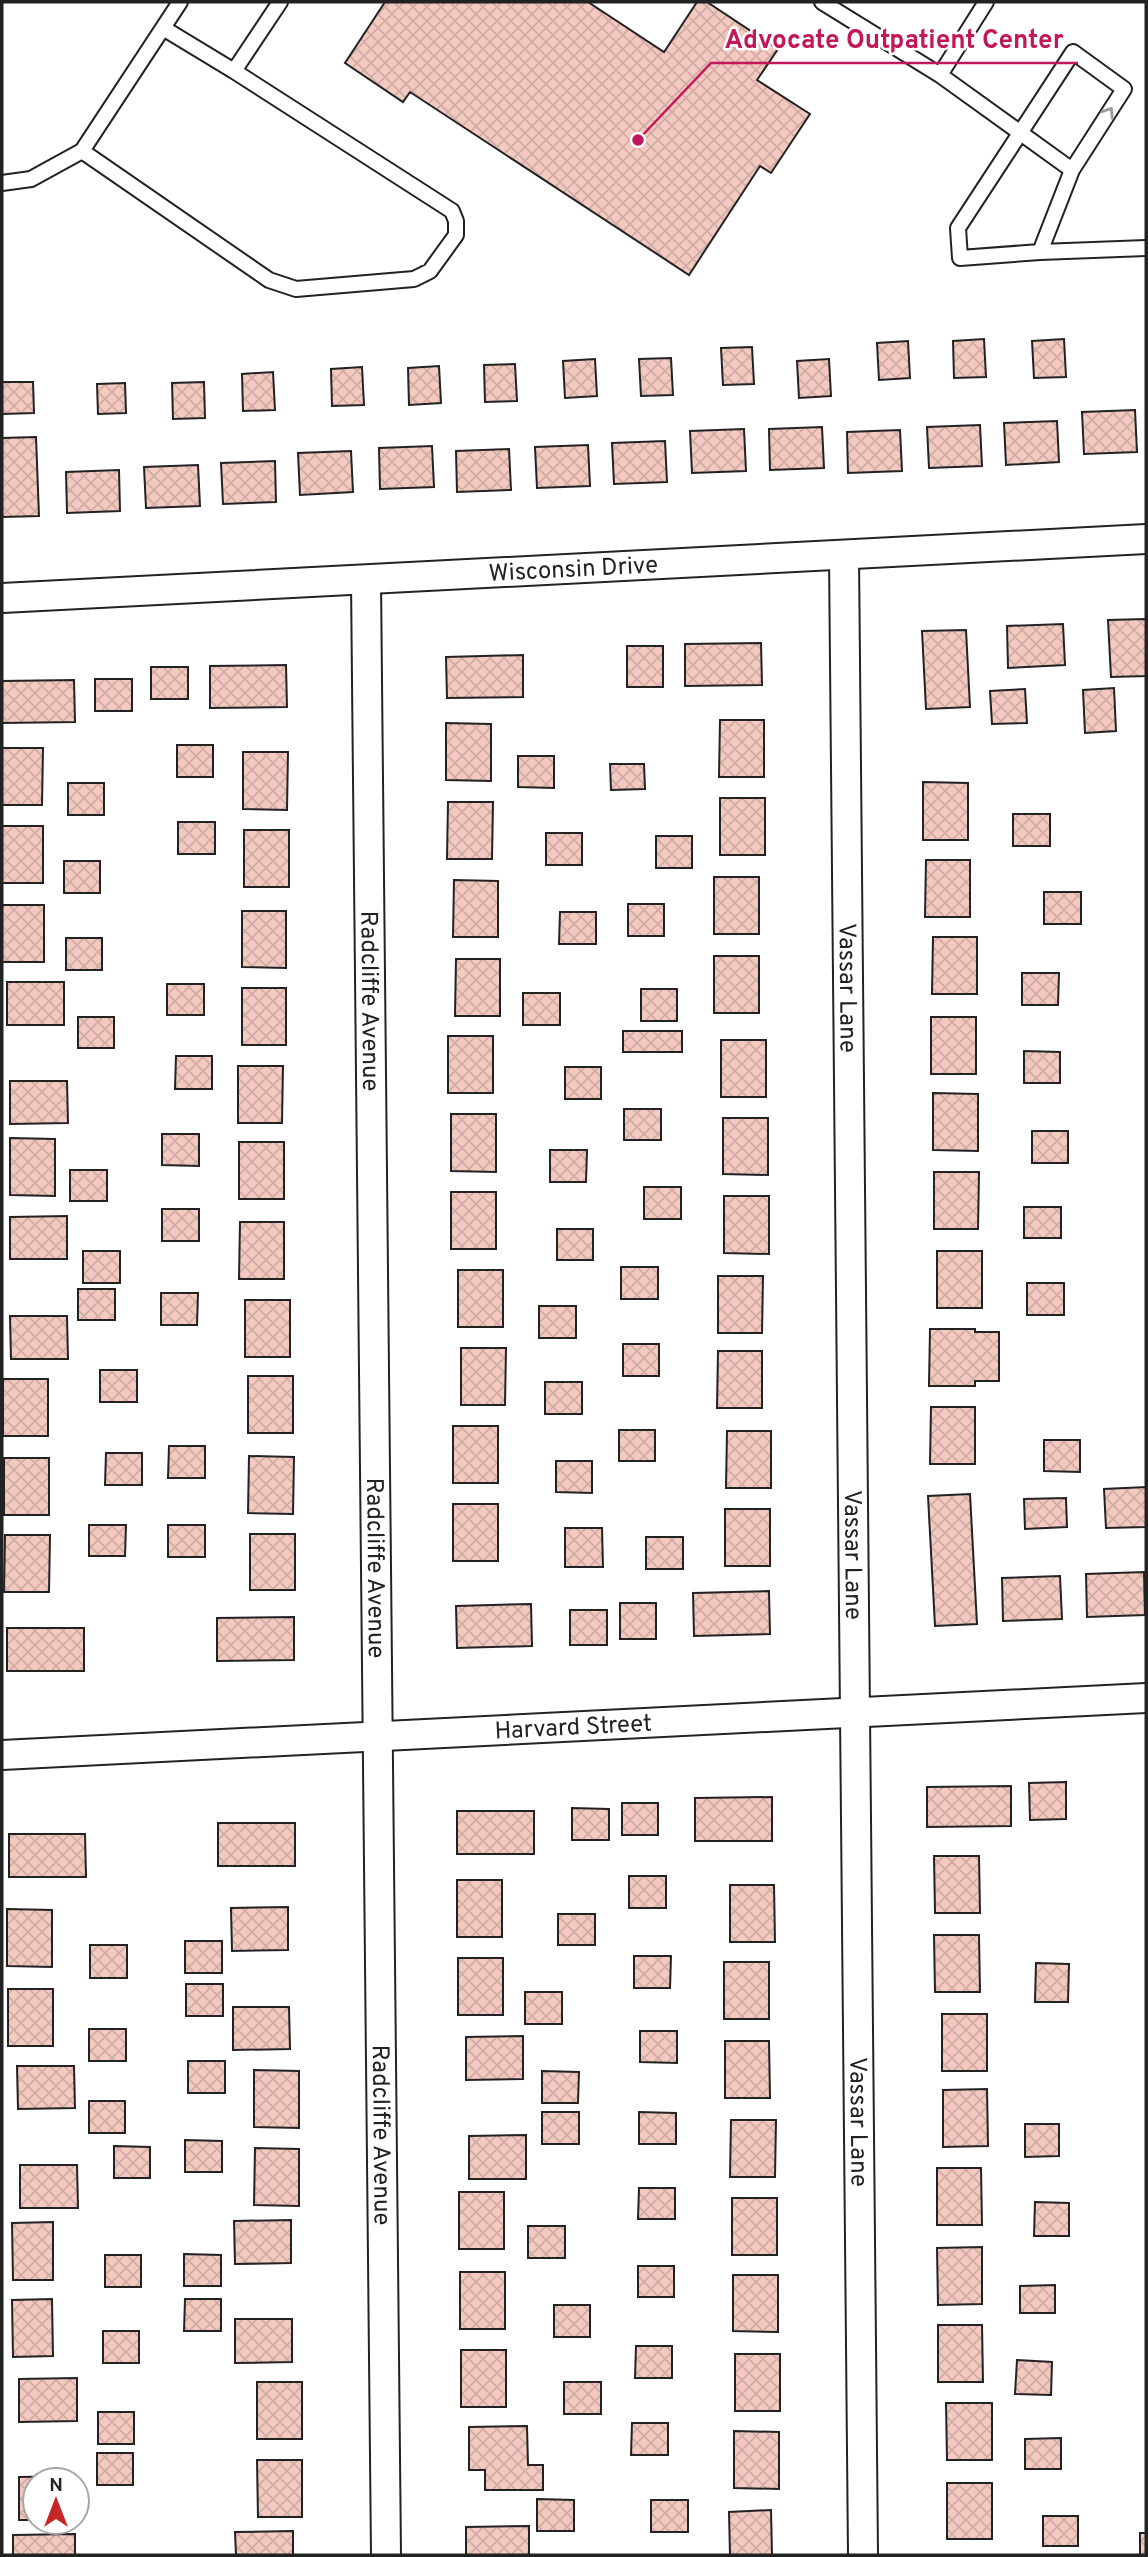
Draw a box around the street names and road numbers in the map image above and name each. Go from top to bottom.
street label: Wisconsin Drive [488,551,659,590]
street label: Radcliffe Avenue [352,910,384,1092]
street label: Vassar Lane [830,923,862,1053]
street label: Radcliffe Avenue [358,1477,390,1658]
street label: Vassar Lane [836,1490,867,1620]
street label: Harvard Street [494,1710,653,1747]
street label: Radcliffe Avenue [364,2044,396,2225]
street label: Vassar Lane [841,2057,873,2187]

